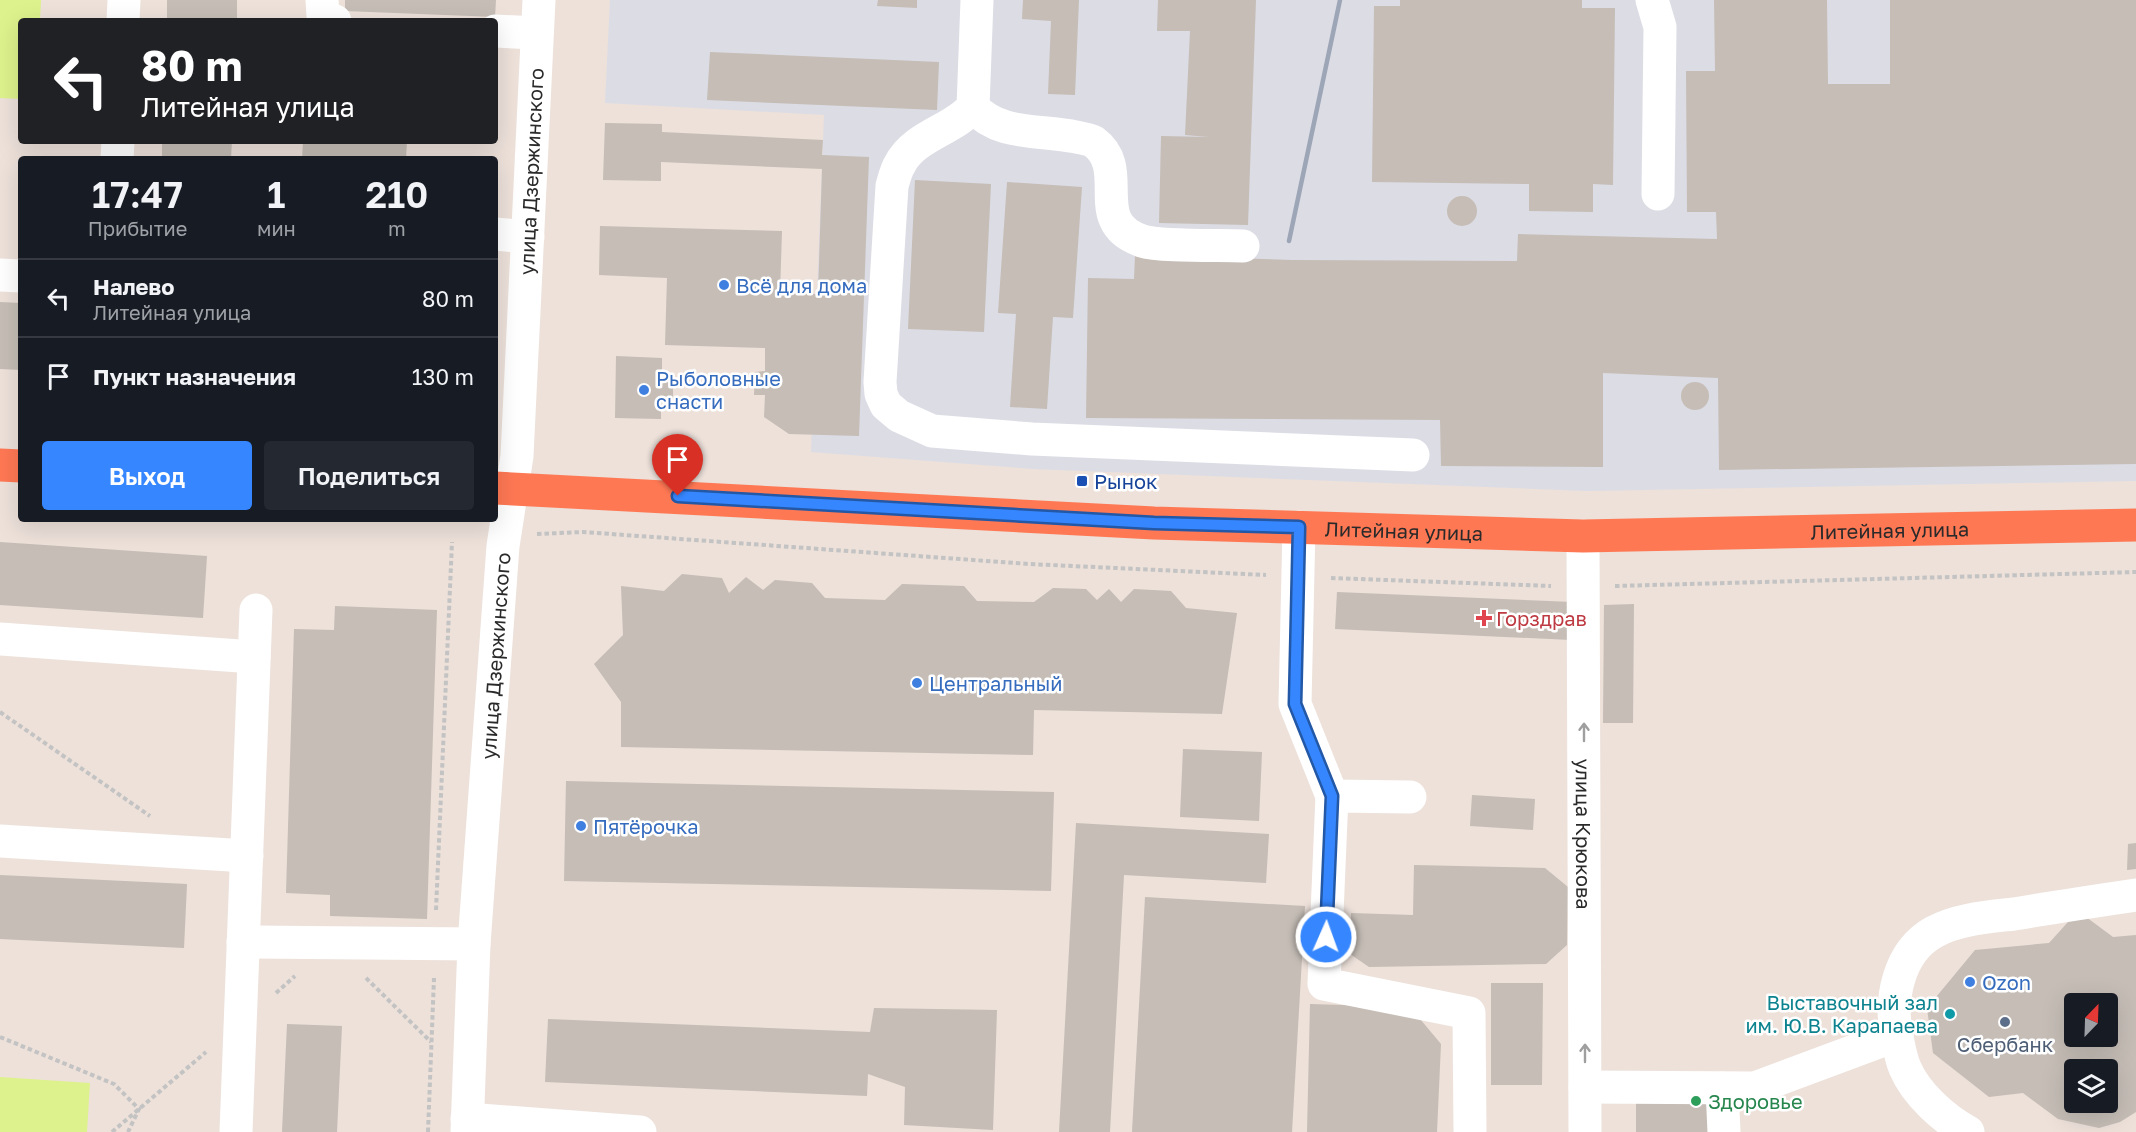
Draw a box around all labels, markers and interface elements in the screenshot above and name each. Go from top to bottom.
text: 80 m [141,40,242,90]
icon: left [42,42,120,120]
street label: улица Дзержинского [514,67,548,276]
text: Литейная улица [141,91,355,123]
text: 17:47 [92,173,183,216]
text: 1 [267,173,286,216]
text: 210 [366,173,428,216]
text: Прибытие [88,216,187,240]
text: мин [257,216,296,240]
text: m [388,216,406,240]
text: Налево [93,273,175,300]
place label: Всё для дома [736,273,867,297]
marker: Всё для дома [717,278,731,292]
icon: left [42,282,75,315]
text: 80 m [422,285,474,312]
text: Литейная улица [93,300,251,324]
icon: arrive [42,360,75,393]
text: Пункт назначения [93,363,296,390]
text: 130 m [412,363,474,390]
place label: Рыболовные снасти [656,366,781,413]
marker: Рыболовные снасти [637,383,651,397]
pin [652,434,703,496]
button: Выход [42,441,252,510]
button: Поделиться [264,441,474,510]
icon: arrive [661,443,694,476]
place label: Рынок [1094,469,1157,493]
marker: Рынок [1075,474,1089,488]
street label: Литейная улица [1324,516,1484,545]
street label: Литейная улица [1810,516,1969,543]
street label: улица Дзержинского [475,552,515,760]
place label: Горздрав [1496,606,1587,630]
marker: Горздрав [1477,611,1491,625]
place label: Центральный [929,671,1063,695]
marker: Центральный [910,676,924,690]
one-way arrow [1578,722,1590,742]
street label: улица Крюкова [1572,758,1596,910]
place label: Пятёрочка [593,814,699,838]
marker: Пятёрочка [574,819,588,833]
position arrow [1294,905,1358,969]
place label: Ozon [1982,970,2031,994]
marker: Ozon [1963,975,1977,989]
place label: Выставочный зал им. Ю.В. Карапаева [1745,990,1938,1037]
north arrow [2064,993,2118,1047]
map controls [2064,993,2118,1113]
marker: Выставочный зал им. Ю.В. Карапаева [1943,1007,1957,1021]
marker: Сбербанк [1998,1015,2012,1029]
place label: Сбербанк [1957,1032,2053,1056]
one-way arrow [1579,1043,1591,1063]
button: layers [2064,1059,2118,1113]
place label: Здоровье [1708,1089,1803,1113]
marker: Здоровье [1689,1094,1703,1108]

